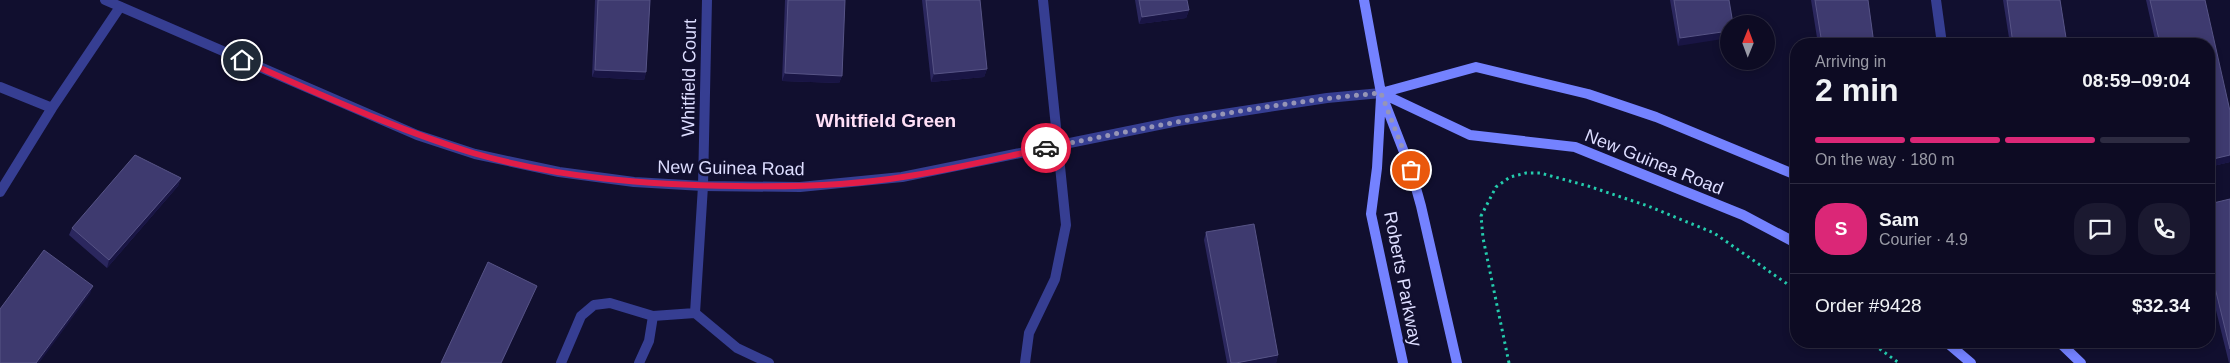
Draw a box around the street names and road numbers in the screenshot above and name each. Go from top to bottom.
street label: Whitfield Court [678,19,700,137]
street label: New Guinea Road [1582,125,1726,199]
street label: New Guinea Road [657,157,805,179]
street label: Roberts Parkway [1380,210,1426,348]

